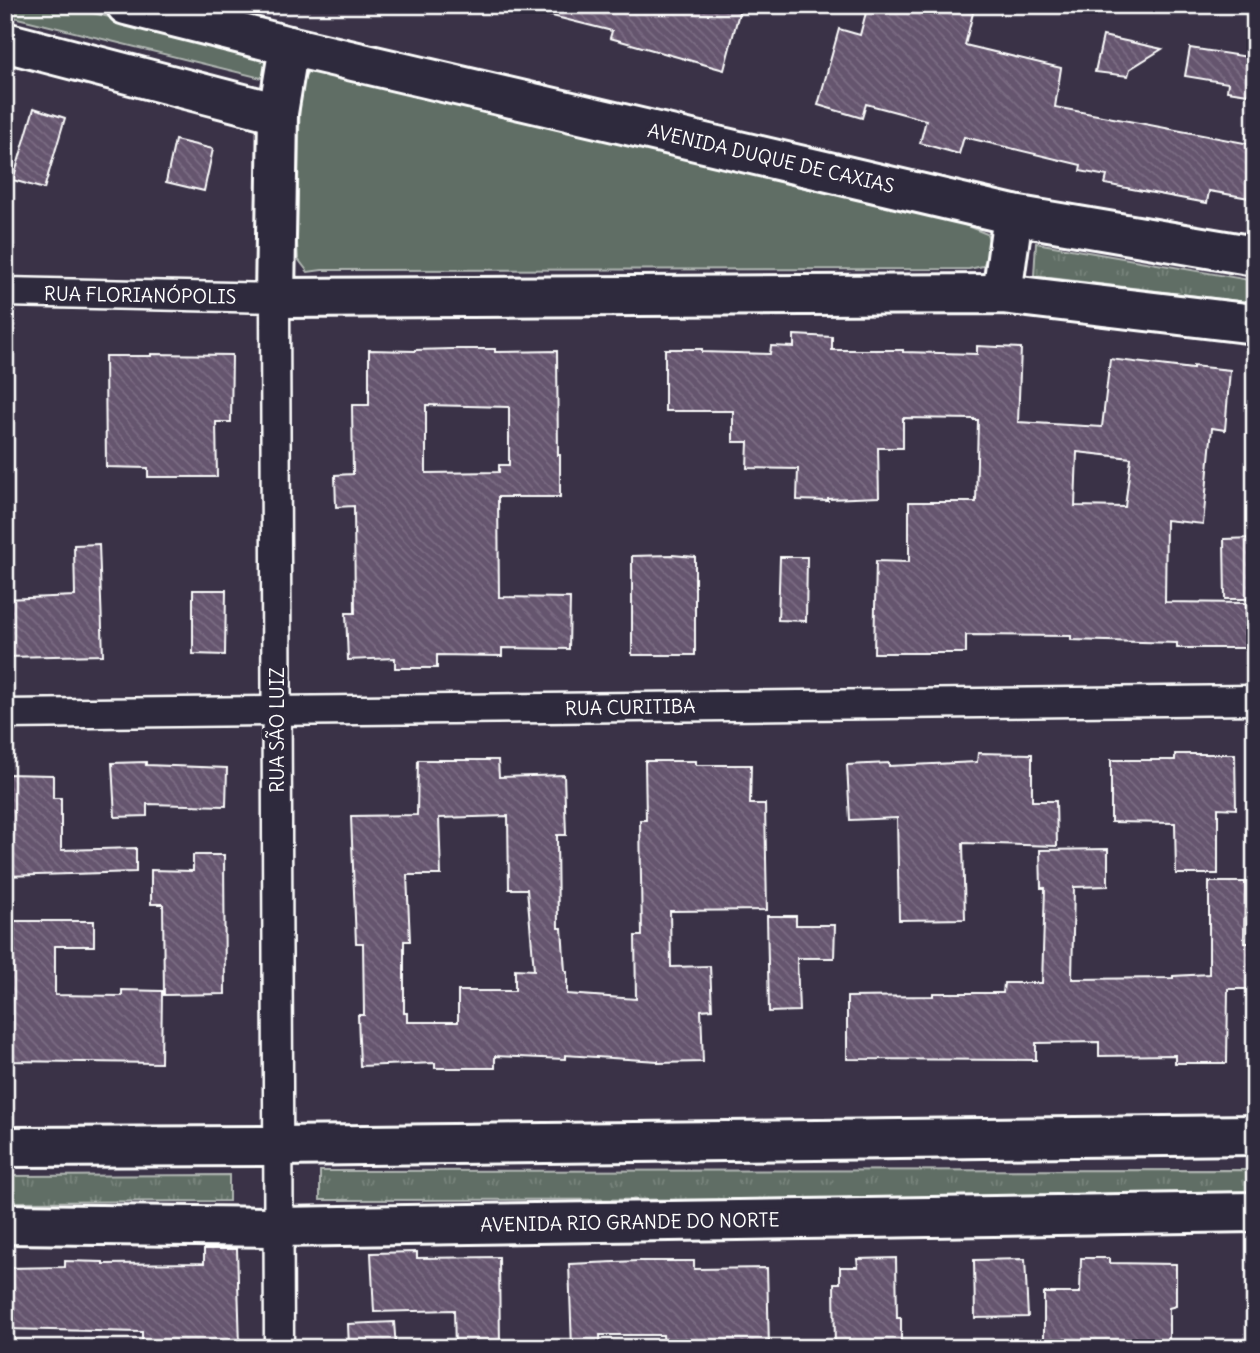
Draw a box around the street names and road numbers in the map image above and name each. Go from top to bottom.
street label: AVENIDA DUQUE DE CAXIAS [645,118,897,198]
street label: RUA FLORIANÓPOLIS [44,281,236,309]
street label: RUA SÃO LUIZ [264,667,289,793]
street label: RUA CURITIBA [565,694,695,720]
street label: AVENIDA RIO GRANDE DO NORTE [480,1207,780,1237]

